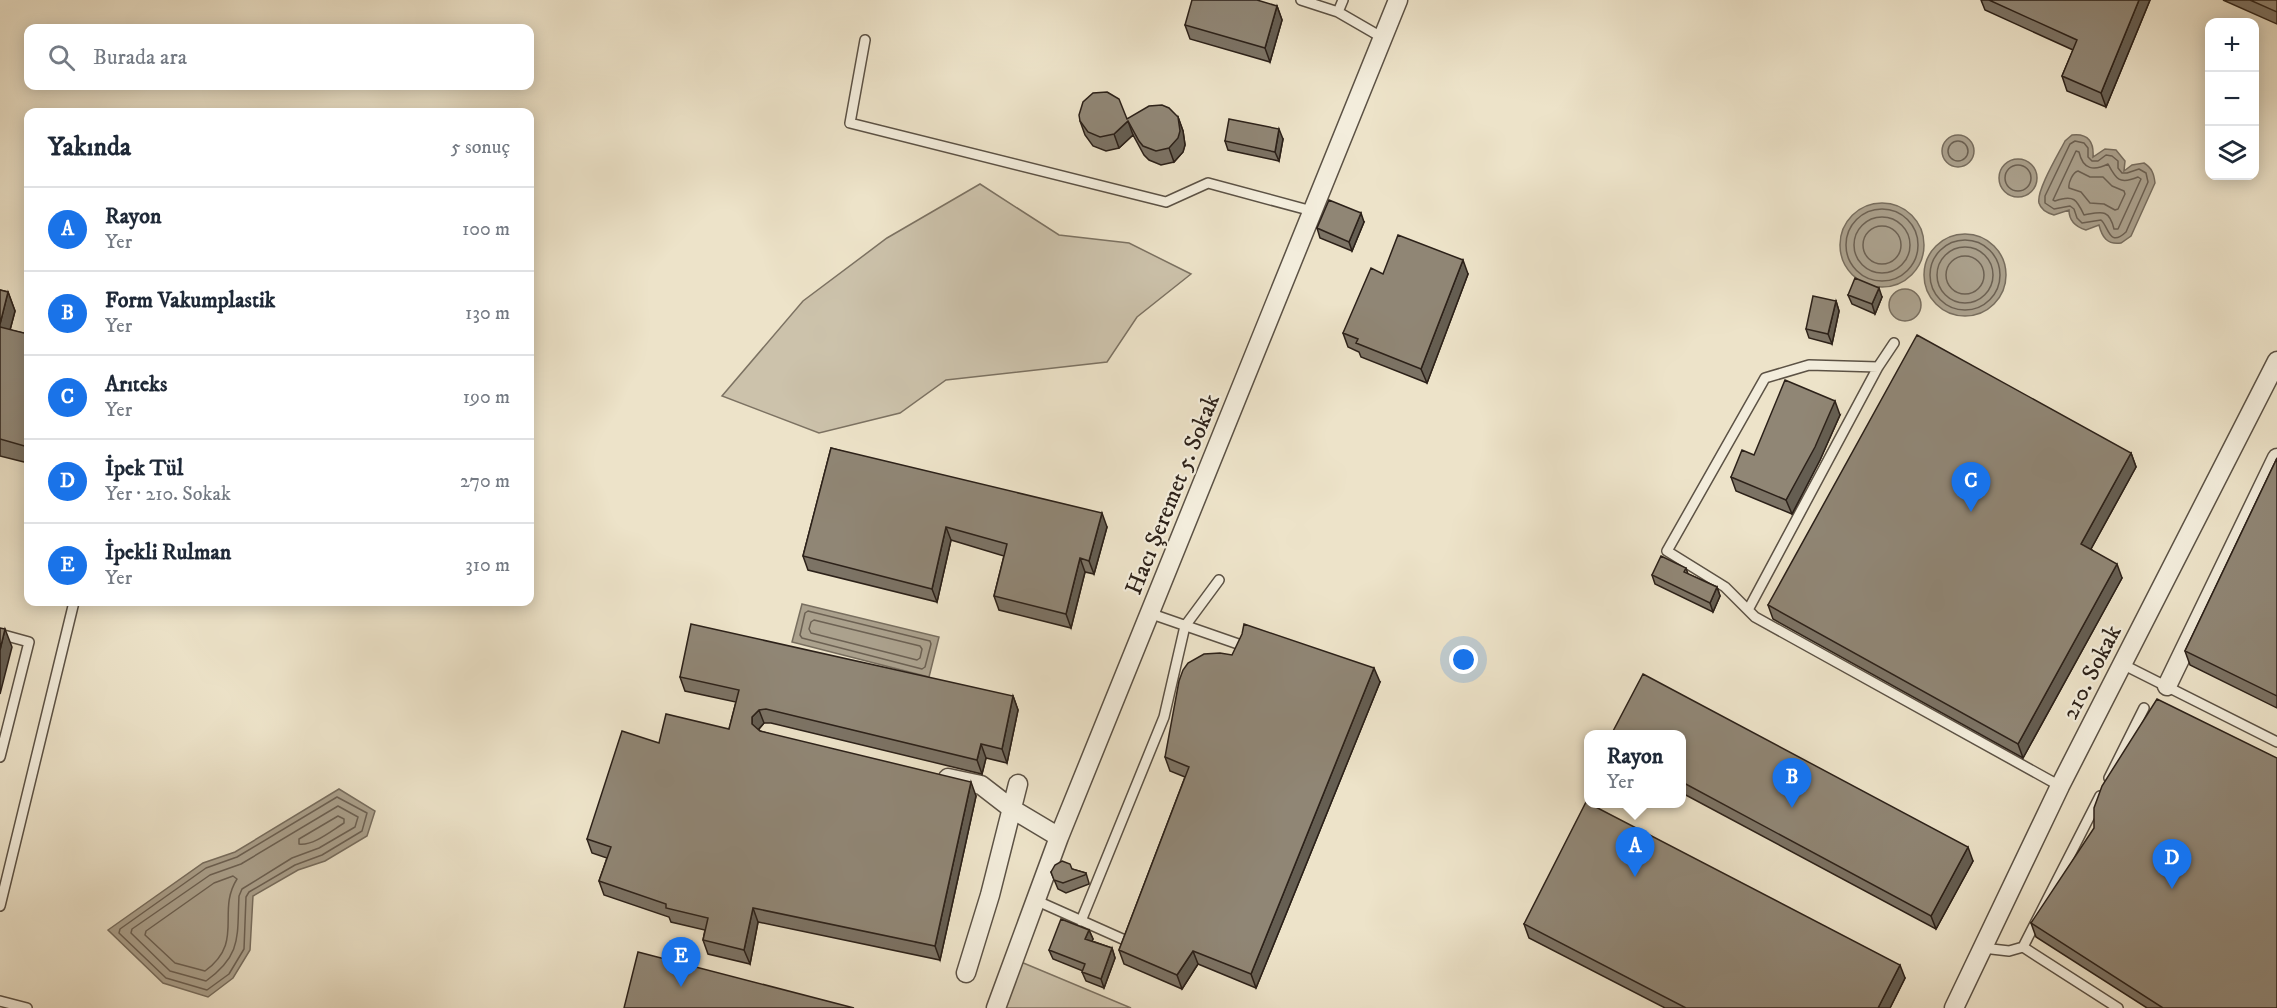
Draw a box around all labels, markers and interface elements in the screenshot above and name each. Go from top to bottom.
map controls [2205,18,2259,180]
button: + [2205,18,2259,72]
search box [24,24,534,90]
icon: search [45,41,78,74]
text: Burada ara [93,44,187,71]
button: − [2205,72,2259,126]
button: layers [2205,126,2259,180]
text: Yakında [48,131,131,164]
text: 5 sonuç [451,135,510,160]
text: Rayon [105,203,161,230]
text: A [61,217,74,242]
text: 100 m [462,217,510,242]
text: Yer [105,230,132,255]
text: Form Vakumplastik [105,287,276,314]
text: B [61,301,74,326]
text: 130 m [465,301,510,326]
text: Yer [105,314,132,339]
text: Arıteks [105,371,167,398]
text: C [61,385,74,410]
text: 190 m [463,385,510,410]
street label: Hacı Şeremet 5. Sokak [1119,389,1227,599]
text: Yer [105,398,132,423]
text: İpek Tül [105,455,183,482]
pin: C [1952,462,1990,512]
text: D [60,469,75,494]
text: 270 m [460,469,510,494]
text: Yer · 210. Sokak [105,482,231,507]
text: İpekli Rulman [105,539,231,566]
text: E [60,553,75,578]
text: 310 m [465,553,510,578]
text: Yer [105,566,132,591]
street label: 210. Sokak [2055,620,2129,725]
your location [1449,645,1478,674]
popup [1584,730,1686,808]
text: Rayon [1607,743,1663,770]
pin: B [1772,758,1812,808]
text: Yer [1607,770,1634,795]
pin: A [1616,828,1654,877]
pin: D [2152,840,2192,889]
pin: E [662,938,700,987]

